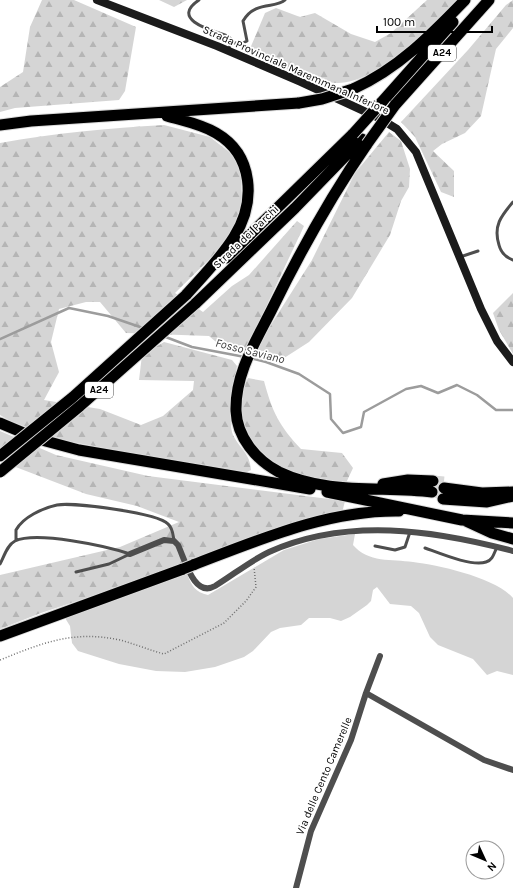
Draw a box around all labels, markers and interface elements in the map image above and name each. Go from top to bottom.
scale bar [377,8,492,34]
text: 100 m [383,15,415,29]
street label: Strada Provinciale Maremmana Inferiore [201,23,392,117]
road number: A24 [428,45,456,61]
street label: Strada dei Parchi [211,203,281,271]
water label: Fosso Saviano [214,336,286,366]
road number: A24 [85,382,113,398]
street label: Via delle Cento Camerelle [293,715,355,837]
north arrow [465,840,505,880]
text: N [484,859,499,874]

